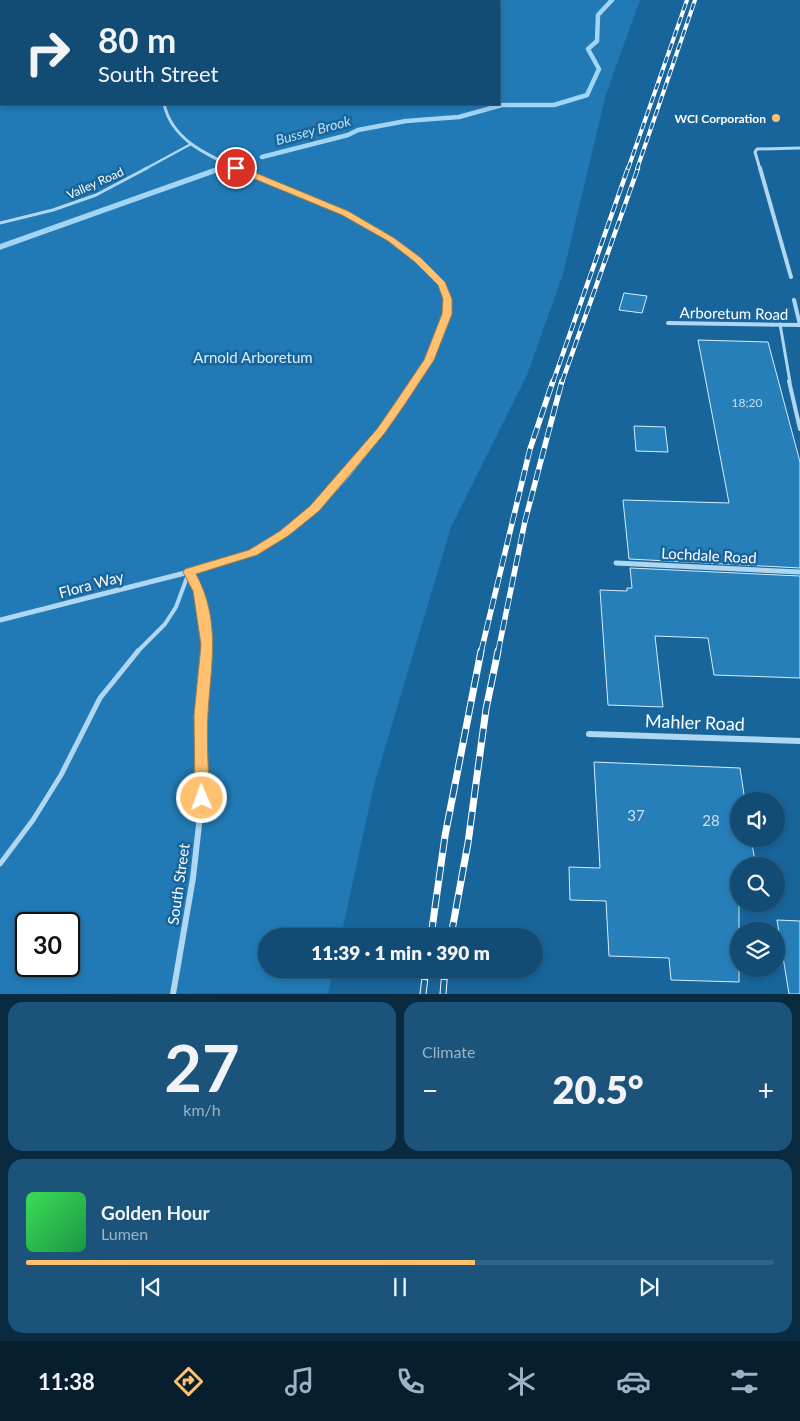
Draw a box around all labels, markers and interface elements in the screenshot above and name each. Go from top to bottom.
text: 80 m [98,18,176,60]
icon: right [15,20,80,85]
text: South Street [98,60,218,87]
place label: WCI Corporation [674,111,766,126]
water label: Bussey Brook [274,112,353,148]
marker: WCI Corporation [770,112,782,124]
pin [215,147,257,189]
icon: arrive [222,154,250,182]
street label: Valley Road [64,164,126,202]
street label: Arboretum Road [679,303,789,323]
park label: Arnold Arboretum [193,348,313,366]
house number: 18;20 [732,395,763,410]
street label: Lochdale Road [661,544,757,566]
street label: Flora Way [57,567,126,601]
street label: Mahler Road [645,709,745,735]
position arrow [175,771,227,823]
map controls [730,792,785,977]
button: sound [730,792,785,847]
house number: 37 [627,806,645,824]
house number: 28 [702,811,720,829]
street label: South Street [163,842,193,926]
button: search [730,857,785,912]
speed limit sign: 30 [15,912,80,977]
button: layers [730,922,785,977]
text: 11:39 · 1 min · 390 m [311,941,490,964]
text: 27 [164,1028,240,1106]
text: Climate [422,1042,475,1061]
text: 20.5° [552,1066,644,1112]
text: − [422,1073,438,1107]
text: + [758,1073,774,1107]
text: km/h [183,1100,221,1119]
text: Golden Hour [101,1201,210,1224]
text: Lumen [101,1224,148,1243]
icon: previous [137,1273,165,1301]
icon: pause [386,1273,414,1301]
icon: next [635,1273,663,1301]
icon: directions [171,1364,206,1399]
icon: music [282,1364,317,1399]
icon: phone [393,1364,428,1399]
icon: climate [504,1364,539,1399]
icon: car [616,1364,651,1399]
icon: filters [727,1364,762,1399]
text: 11:38 [38,1368,95,1395]

